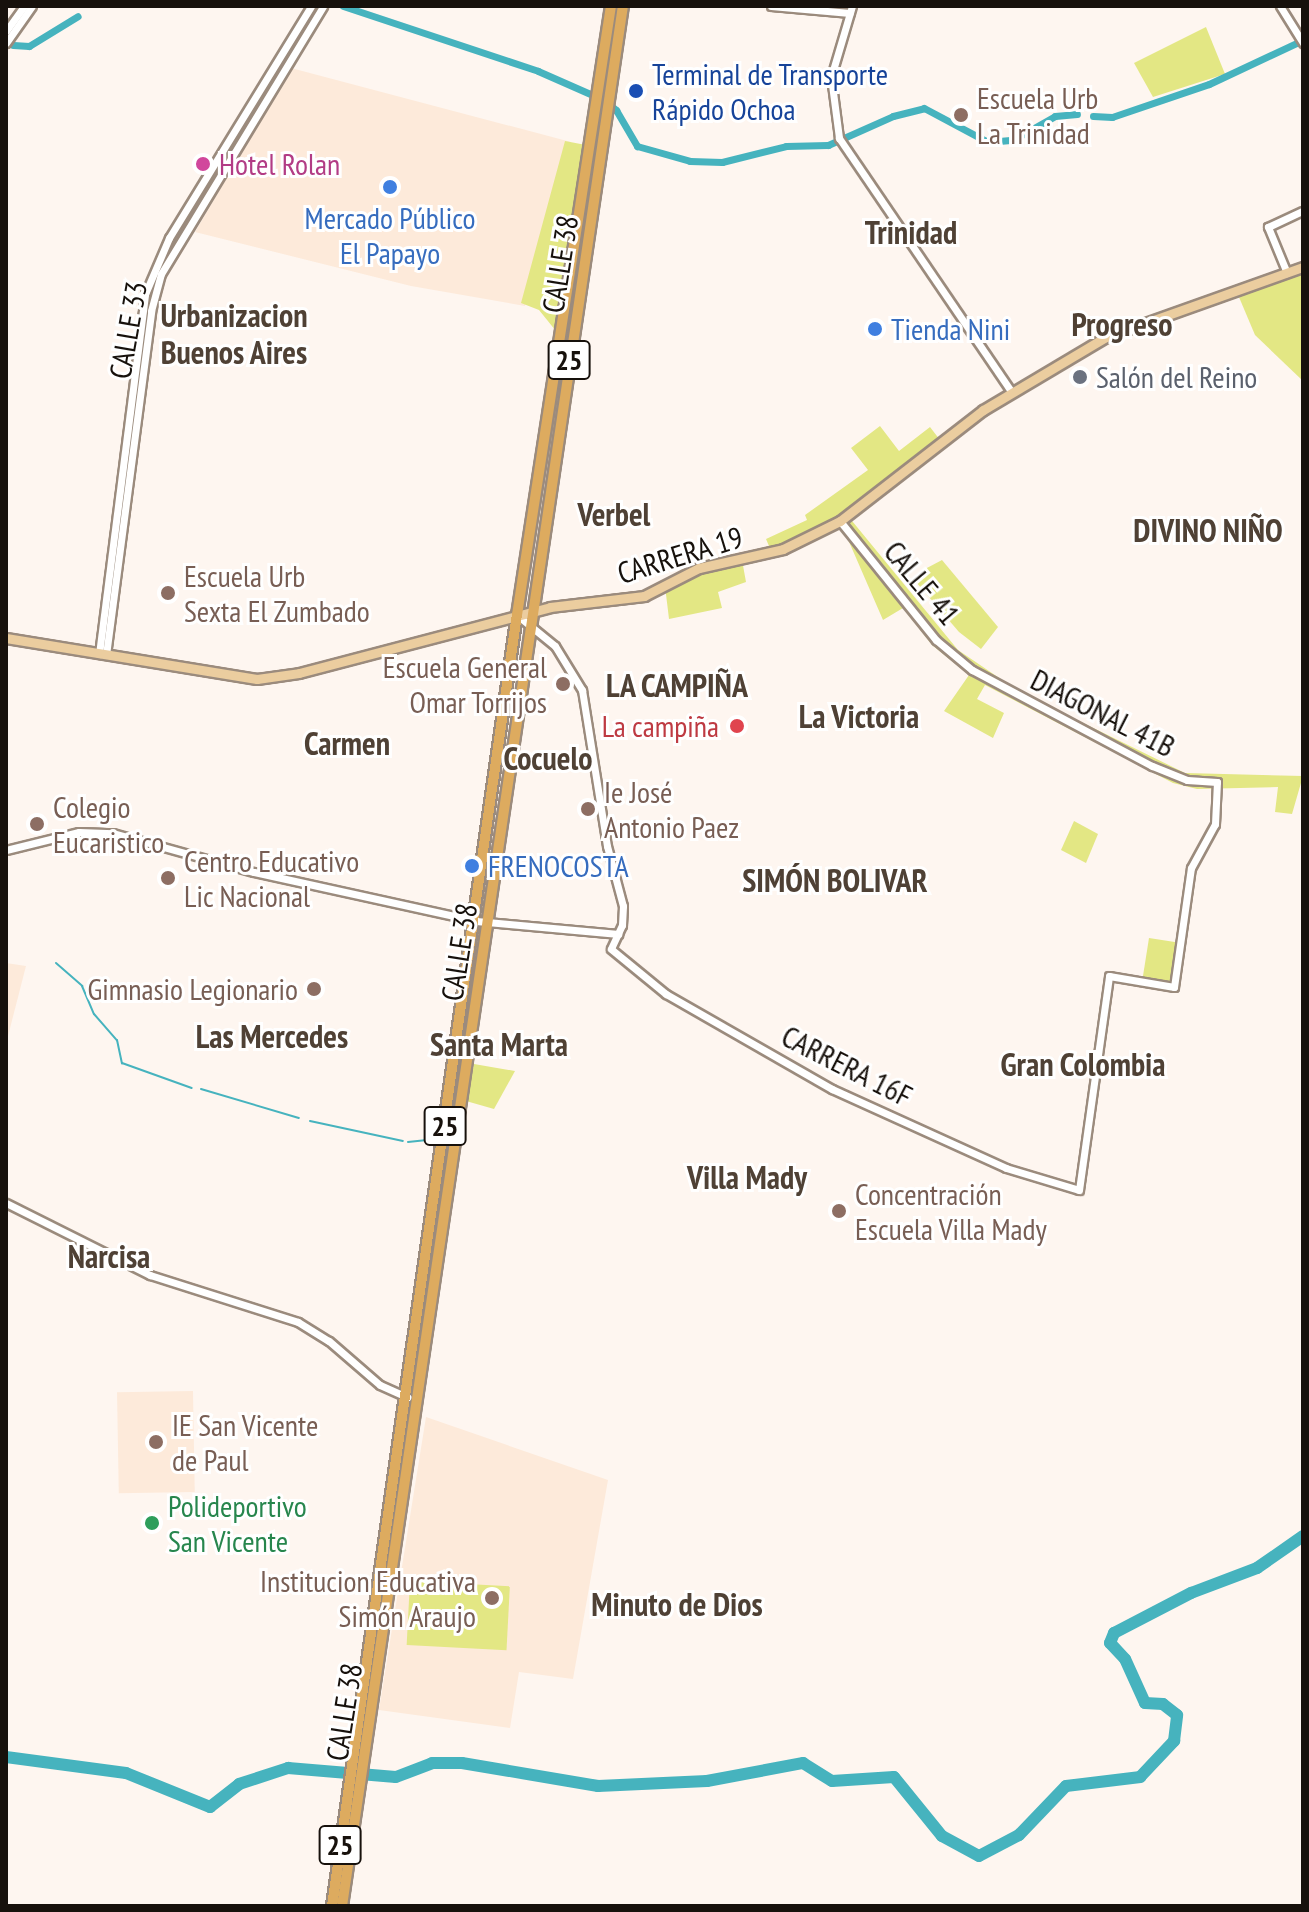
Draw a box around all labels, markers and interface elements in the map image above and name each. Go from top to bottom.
place label: Terminal de Transporte Rápido Ochoa [652,56,889,126]
place label: Escuela Urb La Trinidad [977,80,1098,150]
marker: Terminal de Transporte Rápido Ochoa [627,82,645,100]
marker: Escuela Urb La Trinidad [952,106,970,124]
place label: Hotel Rolan [219,146,340,182]
marker: Hotel Rolan [194,155,212,173]
marker: Mercado Público El Papayo [381,178,399,196]
place label: Mercado Público El Papayo [305,200,475,270]
street label: CALLE 38 [535,213,585,315]
district label: Trinidad [865,213,957,251]
street label: CALLE 33 [102,278,154,382]
district label: Urbanizacion Buenos Aires [160,297,308,372]
district label: Progreso [1072,305,1172,343]
place label: Tienda Nini [891,311,1010,347]
marker: Tienda Nini [866,320,884,338]
road number: 25 [547,336,591,384]
place label: Salón del Reino [1096,359,1257,395]
marker: Salón del Reino [1071,368,1089,386]
district label: Verbel [578,495,650,533]
district label: DIVINO NIÑO [1133,511,1283,549]
street label: CARRERA 19 [613,519,747,591]
street label: CALLE 41 [877,534,967,632]
place label: Escuela Urb Sexta El Zumbado [184,558,370,628]
marker: Escuela Urb Sexta El Zumbado [159,584,177,602]
place label: Escuela General Omar Torrijos [383,649,547,720]
street label: DIAGONAL 41B [1025,661,1181,765]
district label: LA CAMPIÑA [605,666,749,704]
marker: Escuela General Omar Torrijos [554,675,572,693]
district label: La Victoria [798,697,920,735]
place label: La campiña [602,708,719,744]
marker: La campiña [726,715,748,737]
district label: Carmen [304,724,390,762]
district label: Cocuelo [503,739,593,777]
place label: Ie José Antonio Paez [604,774,739,844]
place label: Colegio Eucaristico [53,789,164,860]
marker: Ie José Antonio Paez [579,800,597,818]
marker: Colegio Eucaristico [28,815,46,833]
place label: Centro Educativo Lic Nacional [184,843,359,914]
place label: FRENOCOSTA [488,848,629,884]
marker: FRENOCOSTA [463,857,481,875]
district label: SIMÓN BOLIVAR [742,861,928,899]
marker: Centro Educativo Lic Nacional [159,869,177,887]
street label: CALLE 38 [434,901,484,1003]
place label: Gimnasio Legionario [87,971,298,1007]
marker: Gimnasio Legionario [305,980,323,998]
district label: Las Mercedes [196,1017,348,1055]
street label: CARRERA 16F [775,1018,919,1114]
district label: Santa Marta [430,1025,568,1063]
district label: Gran Colombia [1000,1045,1166,1083]
road number: 25 [423,1102,467,1150]
district label: Villa Mady [687,1158,807,1196]
place label: Concentración Escuela Villa Mady [855,1176,1048,1246]
marker: Concentración Escuela Villa Mady [830,1202,848,1220]
district label: Narcisa [68,1237,150,1275]
place label: IE San Vicente de Paul [172,1407,319,1478]
marker: IE San Vicente de Paul [147,1433,165,1451]
place label: Polideportivo San Vicente [168,1488,307,1558]
marker: Polideportivo San Vicente [143,1514,161,1532]
place label: Institucion Educativa Simón Araujo [260,1563,476,1634]
district label: Minuto de Dios [591,1585,763,1623]
marker: Institucion Educativa Simón Araujo [483,1589,501,1607]
street label: CALLE 38 [319,1661,369,1763]
road number: 25 [318,1821,362,1869]

